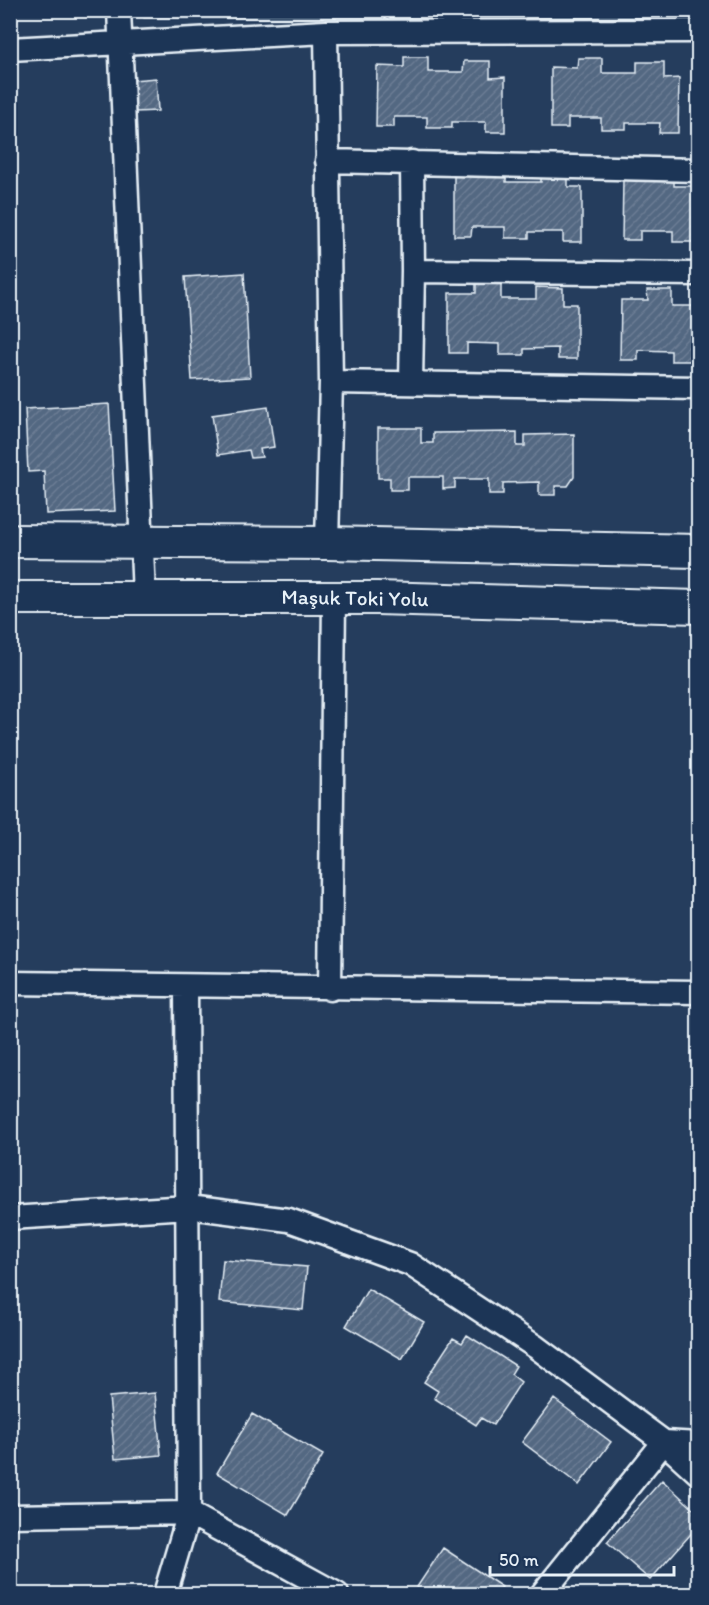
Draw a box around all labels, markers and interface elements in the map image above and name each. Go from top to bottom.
street label: Maşuk Toki Yolu [281,584,429,611]
scale bar [490,1539,674,1577]
text: 50 m [499,1549,539,1571]

